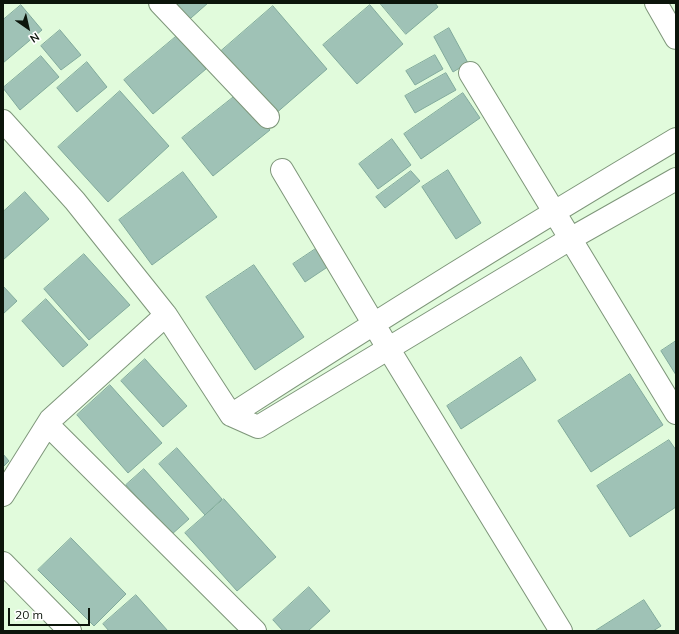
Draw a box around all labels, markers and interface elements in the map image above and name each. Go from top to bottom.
north arrow [8,8,48,48]
text: N [27,30,42,46]
scale bar [10,600,92,626]
text: 20 m [15,607,43,622]

